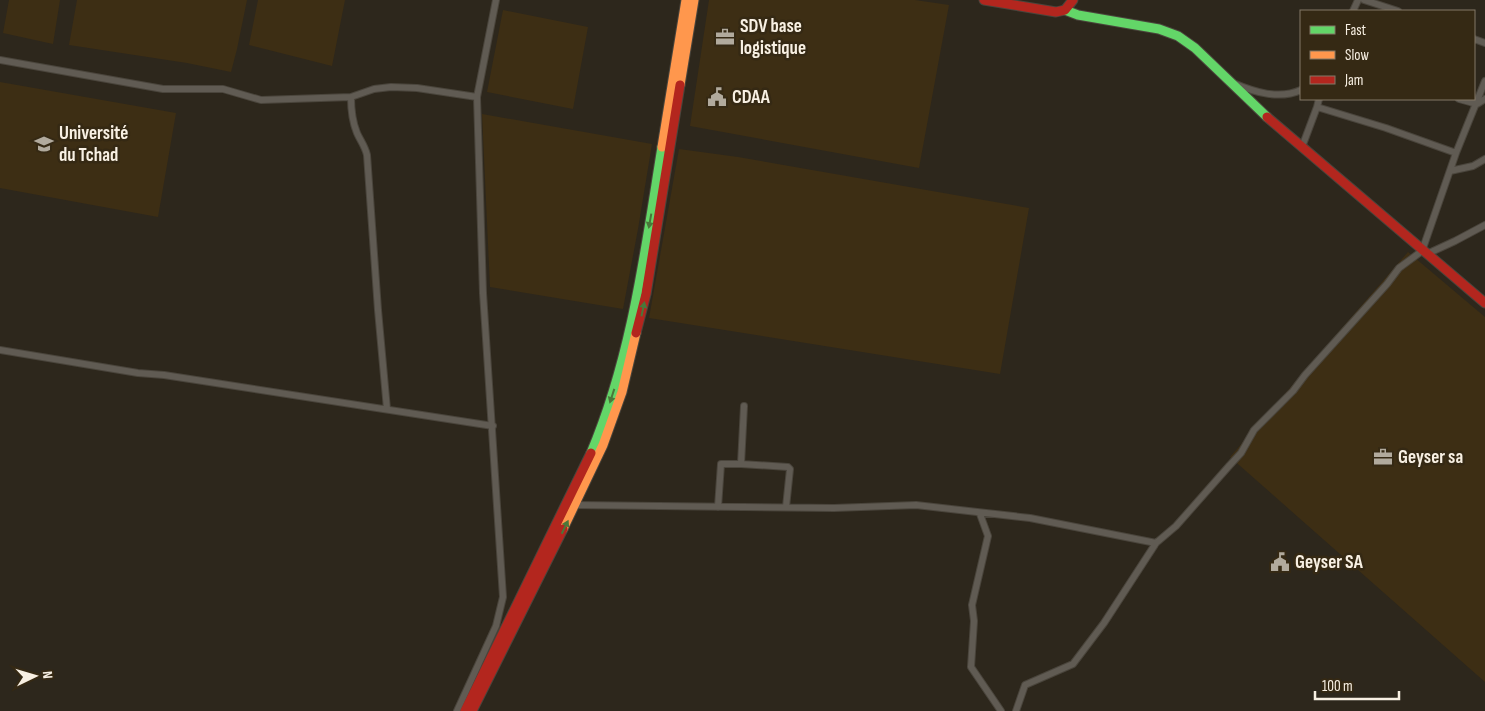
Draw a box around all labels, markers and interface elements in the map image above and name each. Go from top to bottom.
legend [1300,10,1475,100]
place label: SDV base logistique [740,15,806,60]
text: Fast [1345,21,1367,40]
office icon: SDV base logistique [714,26,736,48]
text: Slow [1345,46,1369,65]
text: Jam [1344,71,1363,90]
public building icon: CDAA [706,86,728,108]
place label: CDAA [732,86,771,109]
place label: Université du Tchad [59,122,128,167]
school or university icon: Université du Tchad [33,133,55,155]
one-way arrow [645,213,653,229]
one-way arrow [639,301,647,316]
one-way arrow [607,389,615,404]
office icon: Geyser sa [1372,446,1394,468]
place label: Geyser sa [1398,446,1463,469]
one-way arrow [561,520,569,534]
public building icon: Geyser SA [1269,551,1291,573]
place label: Geyser SA [1295,551,1364,574]
north arrow [10,651,60,701]
scale bar [1315,668,1399,700]
text: N [39,670,56,679]
text: 100 m [1322,677,1353,696]

